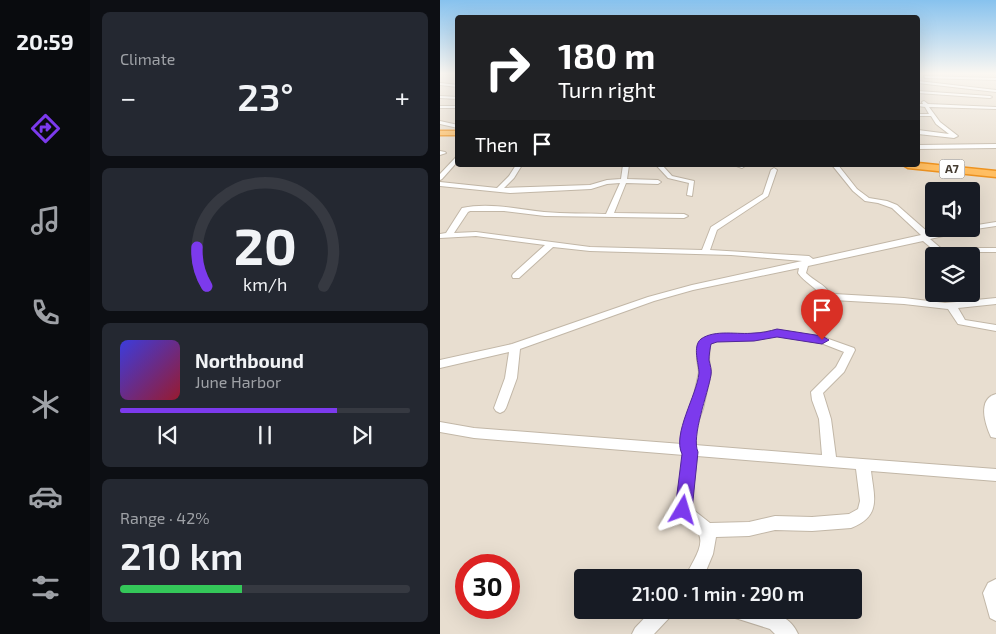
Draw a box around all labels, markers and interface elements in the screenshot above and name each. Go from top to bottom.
text: 20:59 [16,28,74,54]
text: 180 m [558,34,655,76]
icon: right [475,35,540,100]
text: Climate [120,49,175,68]
text: 23° [237,73,294,119]
text: Turn right [558,76,656,102]
text: − [120,80,136,114]
text: + [395,80,410,114]
icon: directions [28,111,63,146]
icon: arrive [528,130,556,158]
text: Then [475,133,518,156]
road number: A7 [940,160,964,178]
map controls [925,182,980,302]
button: sound [925,182,980,237]
icon: music [28,203,63,238]
text: 20 [233,213,297,275]
button: layers [925,247,980,302]
text: km/h [243,273,287,295]
pin [801,289,843,340]
icon: phone [28,295,63,330]
icon: arrive [808,296,836,324]
text: Northbound [195,349,304,372]
text: June Harbor [195,372,282,391]
icon: climate [28,387,63,422]
icon: previous [154,421,182,449]
icon: pause [251,421,279,449]
icon: next [348,421,376,449]
icon: car [28,479,63,514]
position arrow [656,483,708,535]
text: Range · 42% [120,508,209,527]
text: 210 km [120,532,243,578]
speed limit sign: 30 [455,554,520,619]
icon: filters [28,570,63,605]
text: 21:00 · 1 min · 290 m [632,582,804,605]

